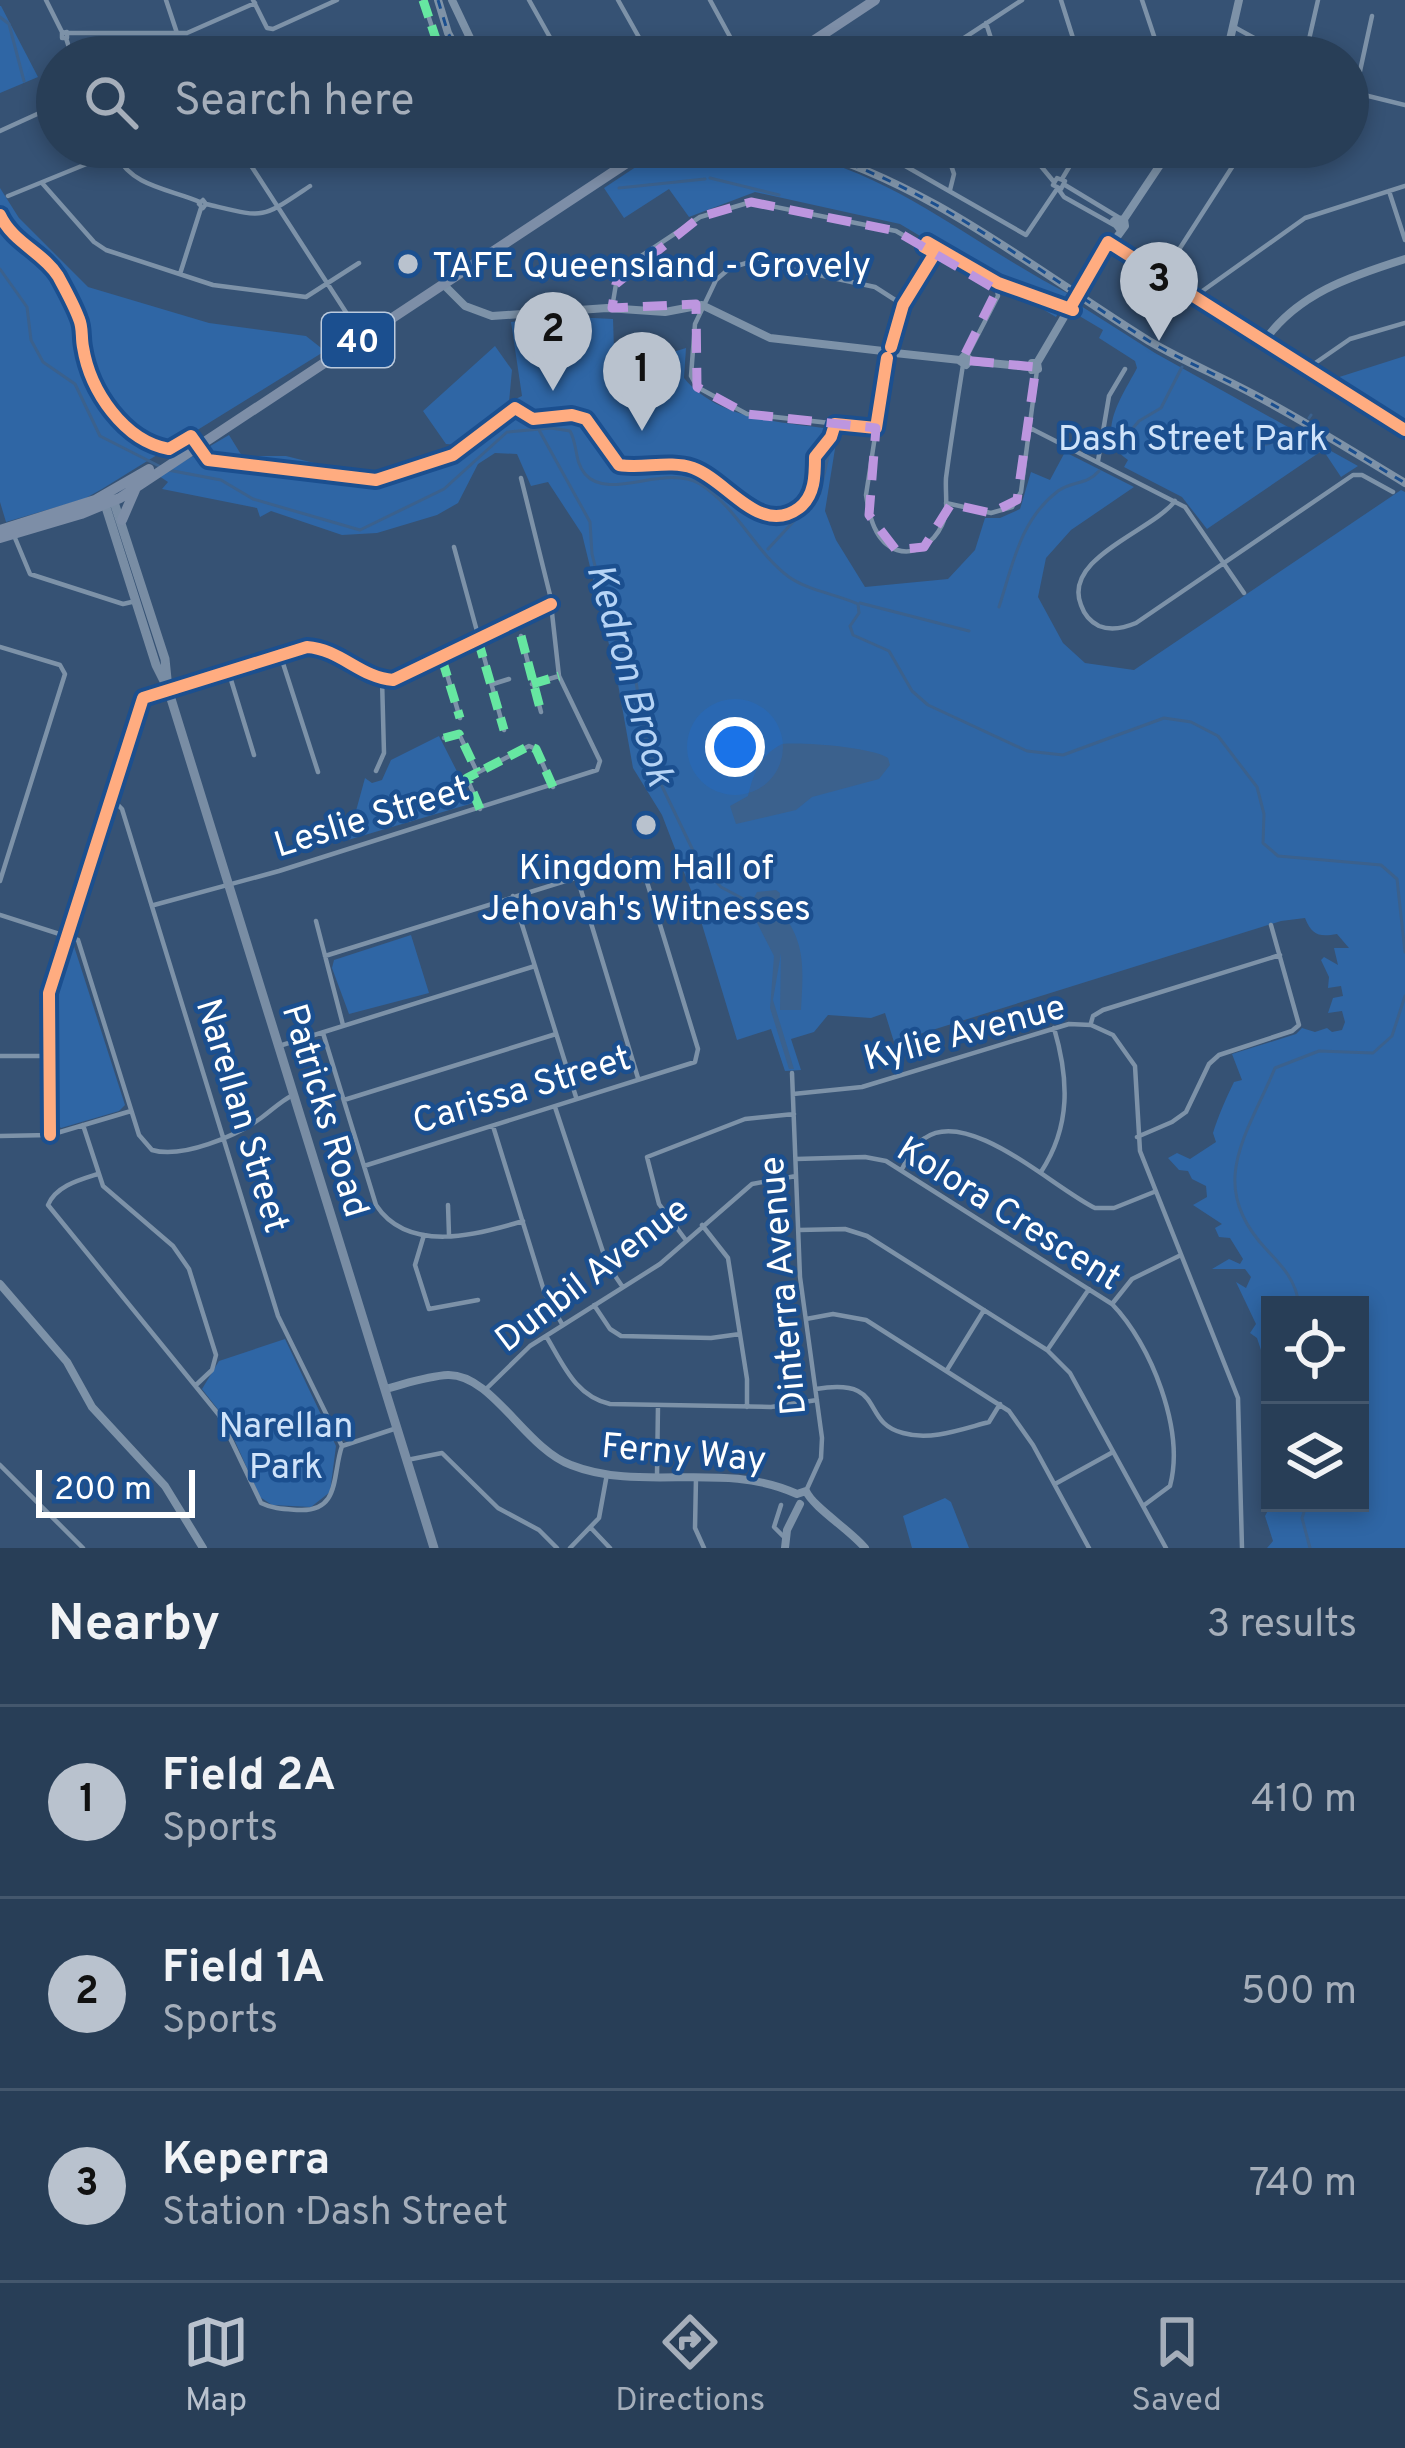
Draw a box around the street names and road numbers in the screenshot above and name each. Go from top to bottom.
road number: 40 [322,313,394,367]
street label: Leslie Street [269,767,475,870]
street label: Kylie Avenue [859,986,1071,1084]
street label: Narellan Street [183,994,298,1239]
street label: Patricks Road [269,999,377,1223]
street label: Carissa Street [408,1037,637,1147]
street label: Kolora Crescent [887,1128,1129,1303]
street label: Dinterra Avenue [751,1154,819,1417]
street label: Dunbil Avenue [487,1188,700,1364]
street label: Ferny Way [599,1425,768,1485]

